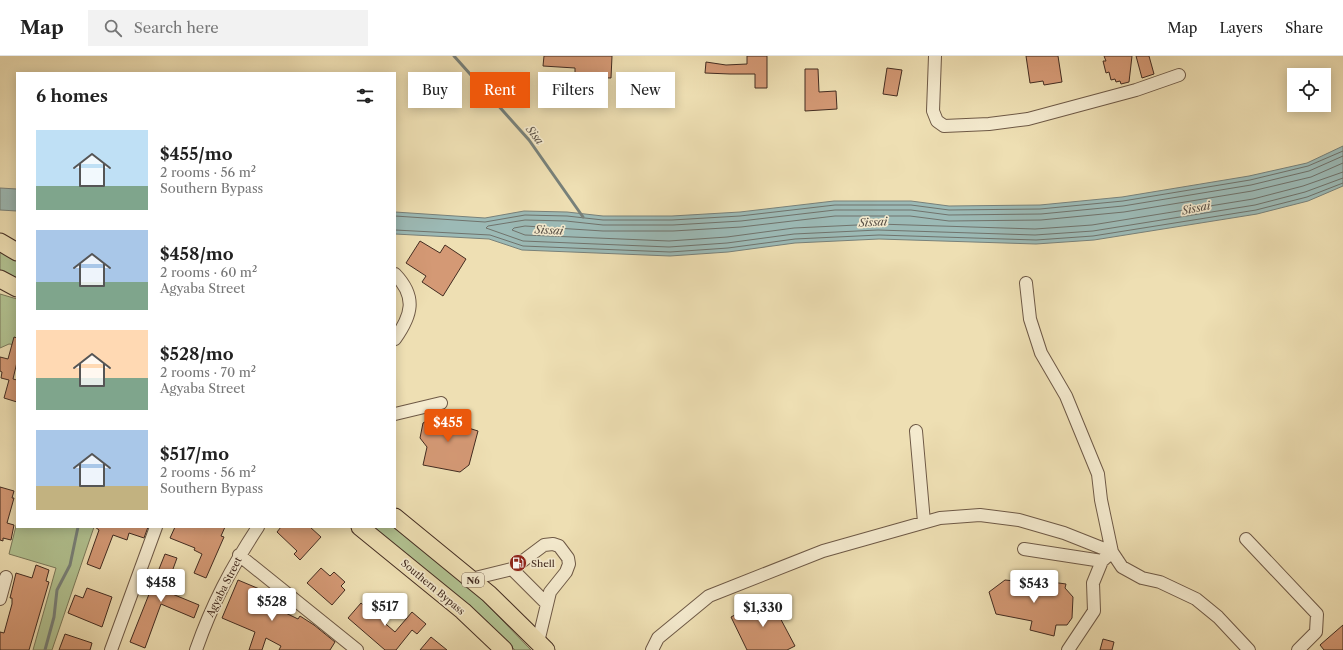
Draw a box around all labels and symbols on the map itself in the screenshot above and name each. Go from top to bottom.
water label: Sisa [523,122,547,148]
water label: Sissai [1180,198,1212,218]
water label: Sissai [857,214,888,230]
water label: Sissai [533,222,564,238]
pin: $455 [424,409,472,443]
fuel station icon: Shell [508,553,528,573]
street label: Agyaba Street [203,554,245,620]
street label: Southern Bypass [398,557,468,617]
place label: Shell [531,557,555,570]
pin: $458 [137,569,185,603]
pin: $543 [1010,570,1058,604]
road number: N6 [462,573,484,587]
pin: $528 [248,588,296,622]
pin: $517 [361,593,409,627]
pin: $1,330 [730,594,796,628]

